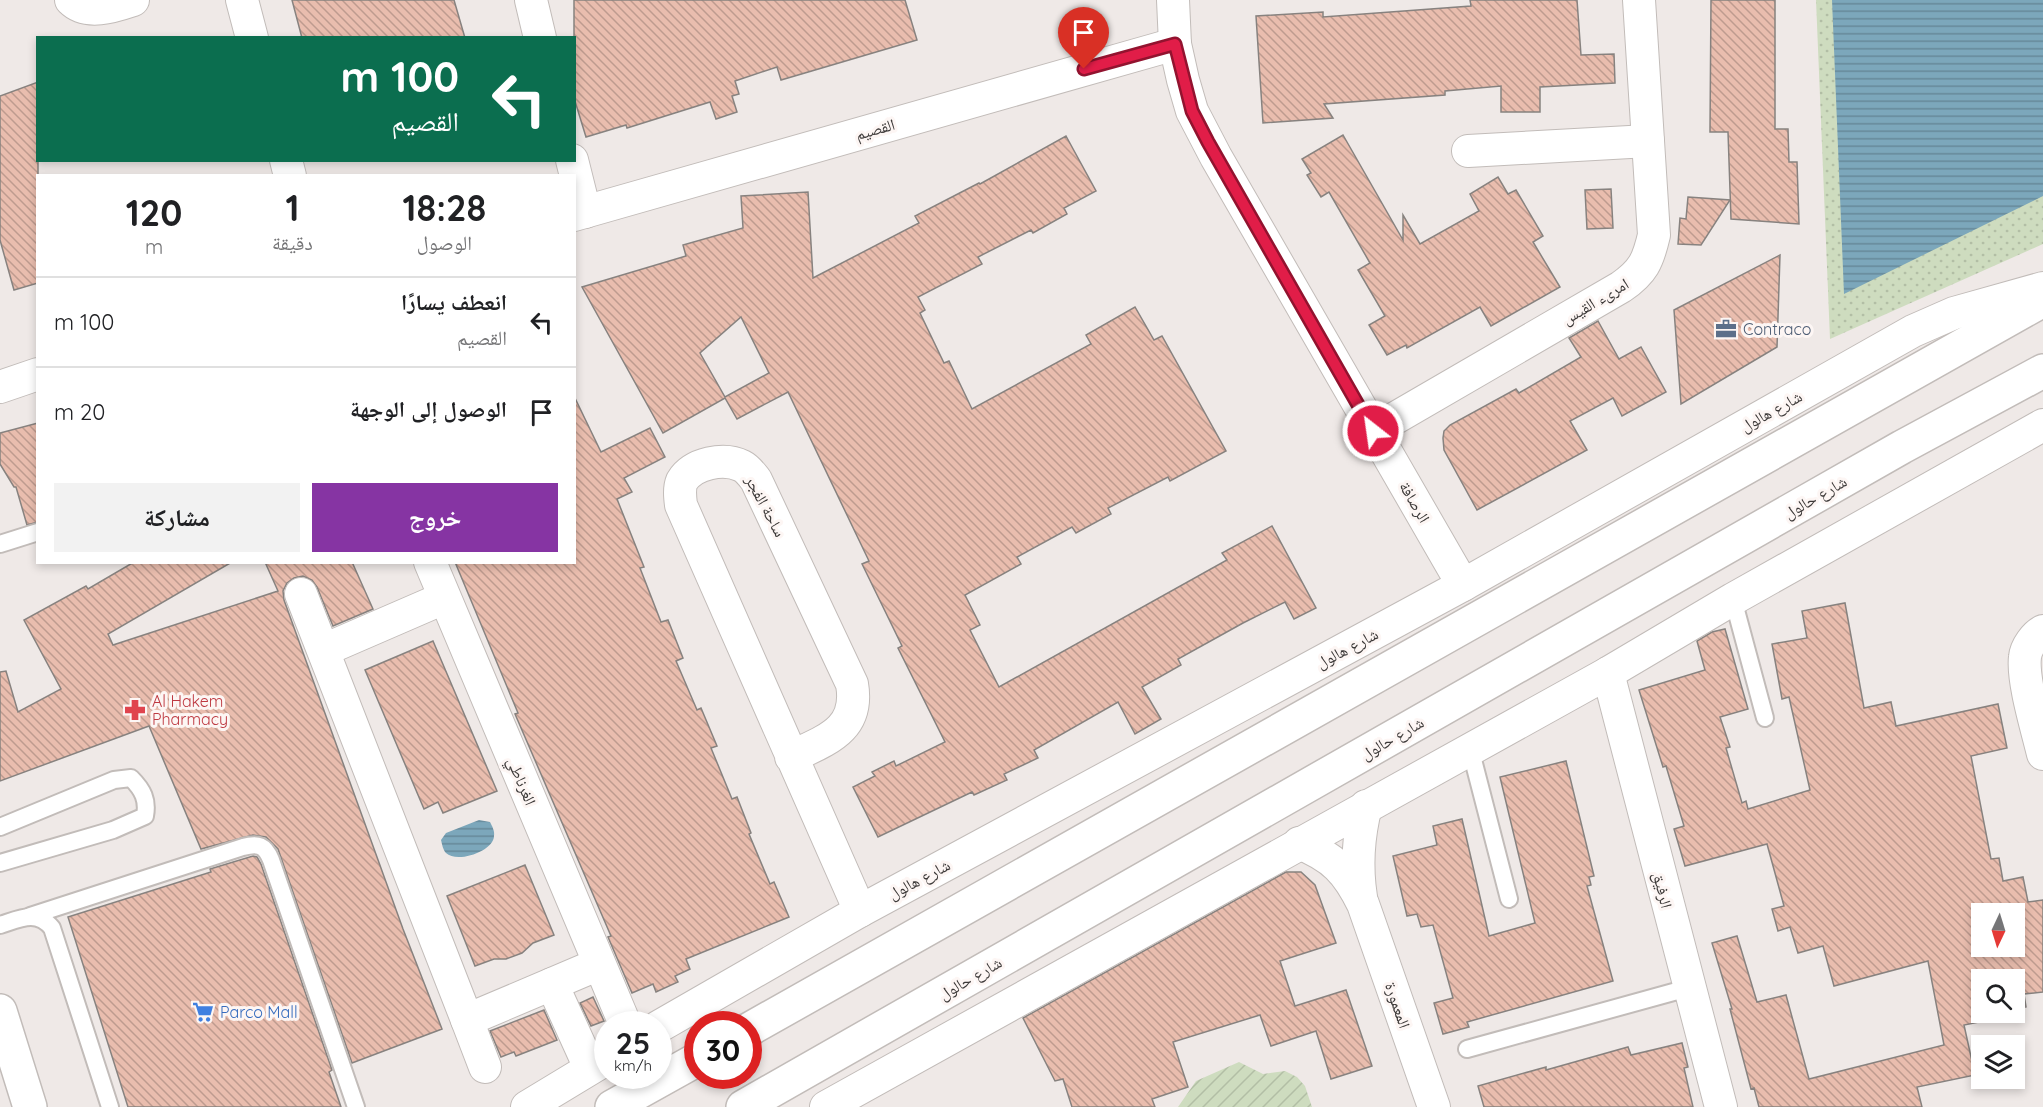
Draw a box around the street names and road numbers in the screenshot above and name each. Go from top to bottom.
street label: القصيم [853,114,897,145]
street label: امرىء القيس [1558,273,1632,330]
street label: شارع هالول [1737,386,1806,437]
street label: ساحة الفجر [741,471,791,540]
street label: شارع حالول [1780,471,1851,524]
street label: الرصافة [1395,478,1435,526]
street label: شارع هالول [1313,623,1382,674]
street label: شارع حالول [1357,712,1428,765]
street label: الغرناطي [500,754,541,809]
street label: شارع هالول [885,854,954,905]
street label: الرفيق [1648,870,1677,910]
street label: شارع حالول [935,952,1006,1005]
street label: المعمورة [1381,979,1415,1031]

